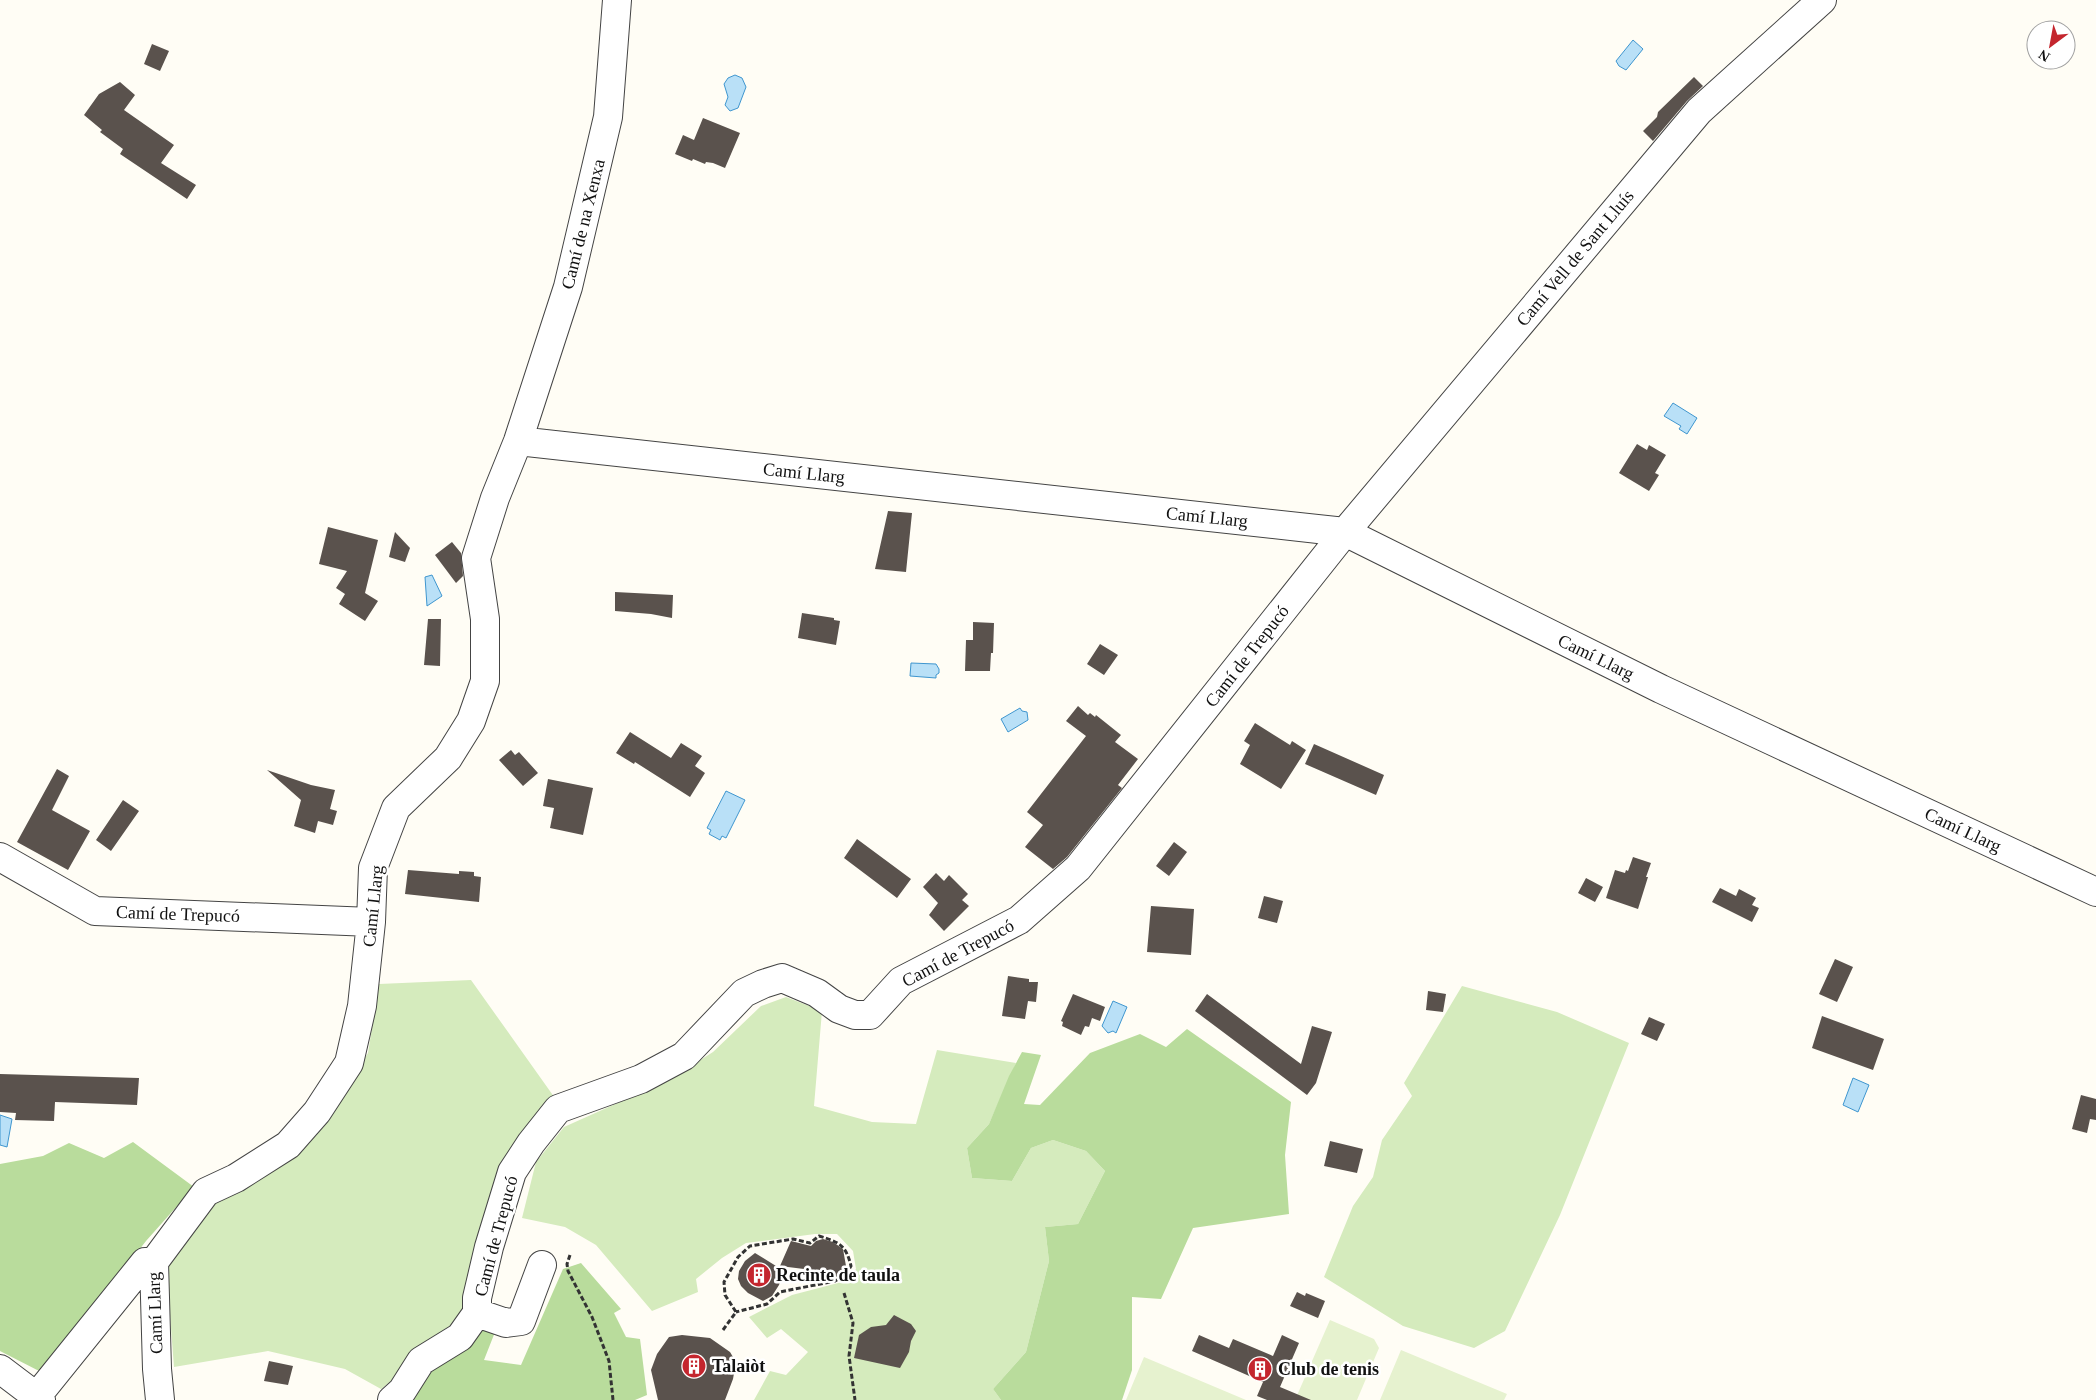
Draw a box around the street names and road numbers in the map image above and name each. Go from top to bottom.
street label: Camí de na Xenxa [557,157,609,291]
street label: Camí Vell de Sant Lluís [1512,186,1638,330]
street label: Camí Llarg [762,459,846,487]
street label: Camí Llarg [1165,503,1249,531]
street label: Camí de Trepucó [1201,601,1293,711]
street label: Camí Llarg [1555,630,1637,684]
street label: Camí Llarg [1922,804,2004,856]
street label: Camí Llarg [359,864,387,948]
street label: Camí de Trepucó [116,902,240,926]
street label: Camí de Trepucó [899,915,1017,991]
street label: Camí de Trepucó [470,1174,522,1298]
street label: Camí Llarg [144,1272,166,1354]

